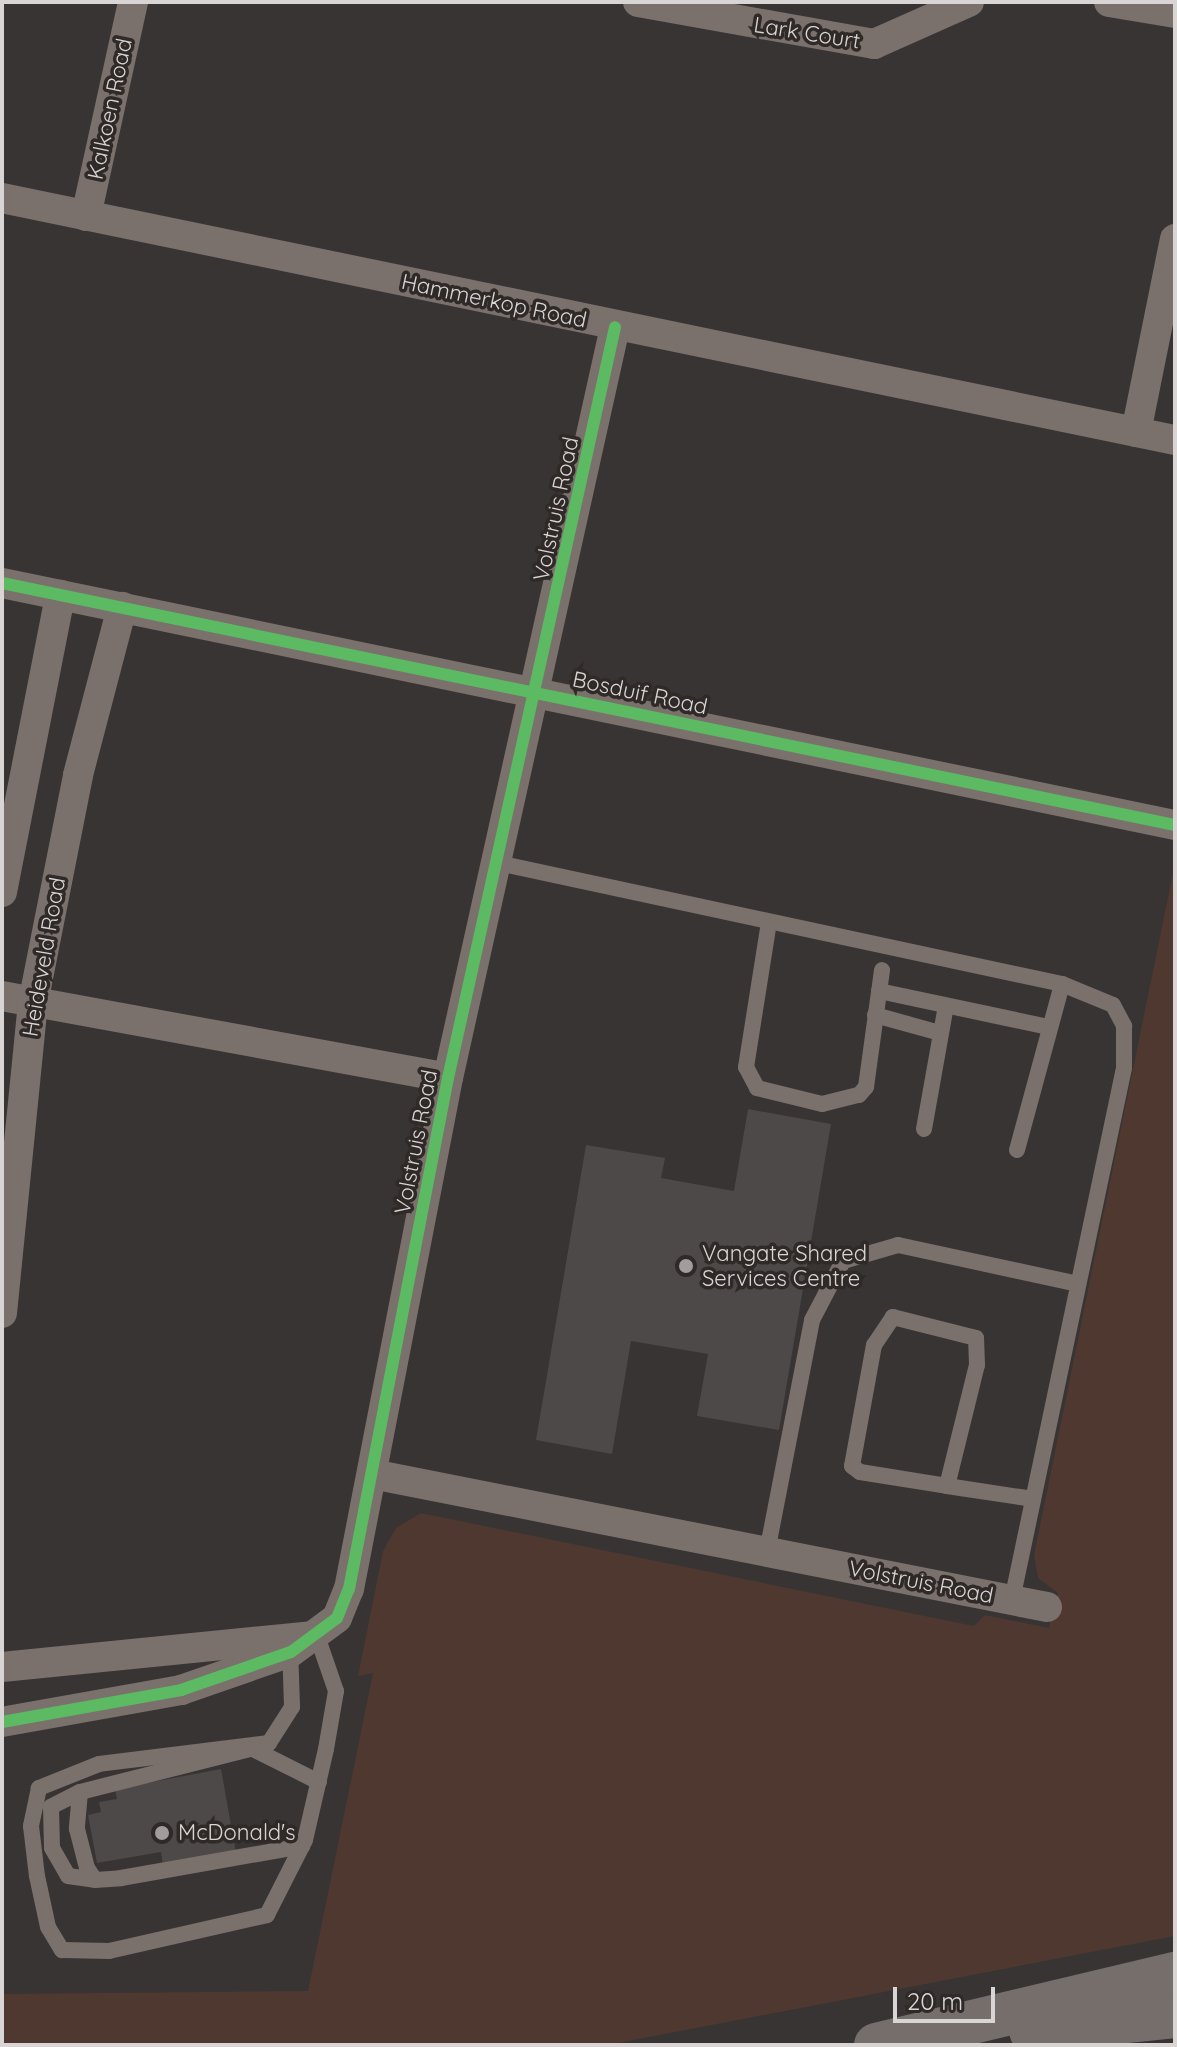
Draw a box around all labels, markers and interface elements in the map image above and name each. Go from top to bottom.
street label: Lark Court [752,12,862,54]
street label: Kalkoen Road [82,36,138,182]
street label: Hammerkop Road [399,268,589,334]
street label: Volstruis Road [528,434,584,584]
street label: Bosduif Road [570,666,710,720]
street label: Heideveld Road [17,875,71,1039]
street label: Volstruis Road [389,1067,443,1217]
place label: Vangate Shared Services Centre [702,1240,867,1292]
marker: Vangate Shared Services Centre [677,1257,695,1275]
street label: Volstruis Road [846,1555,996,1609]
place label: McDonald's [178,1820,296,1846]
marker: McDonald's [153,1824,171,1842]
scale bar [897,1971,999,2021]
text: 20 m [907,1986,963,2016]

